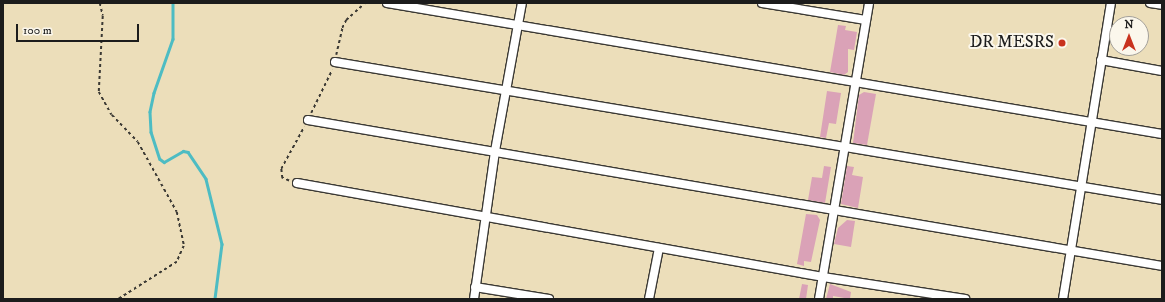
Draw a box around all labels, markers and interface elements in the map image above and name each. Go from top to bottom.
scale bar [18,16,141,42]
north arrow [1109,16,1149,56]
text: N [1124,18,1134,32]
text: 100 m [23,23,52,38]
place label: DR MESRS [970,33,1054,53]
marker: DR MESRS [1057,38,1067,48]

